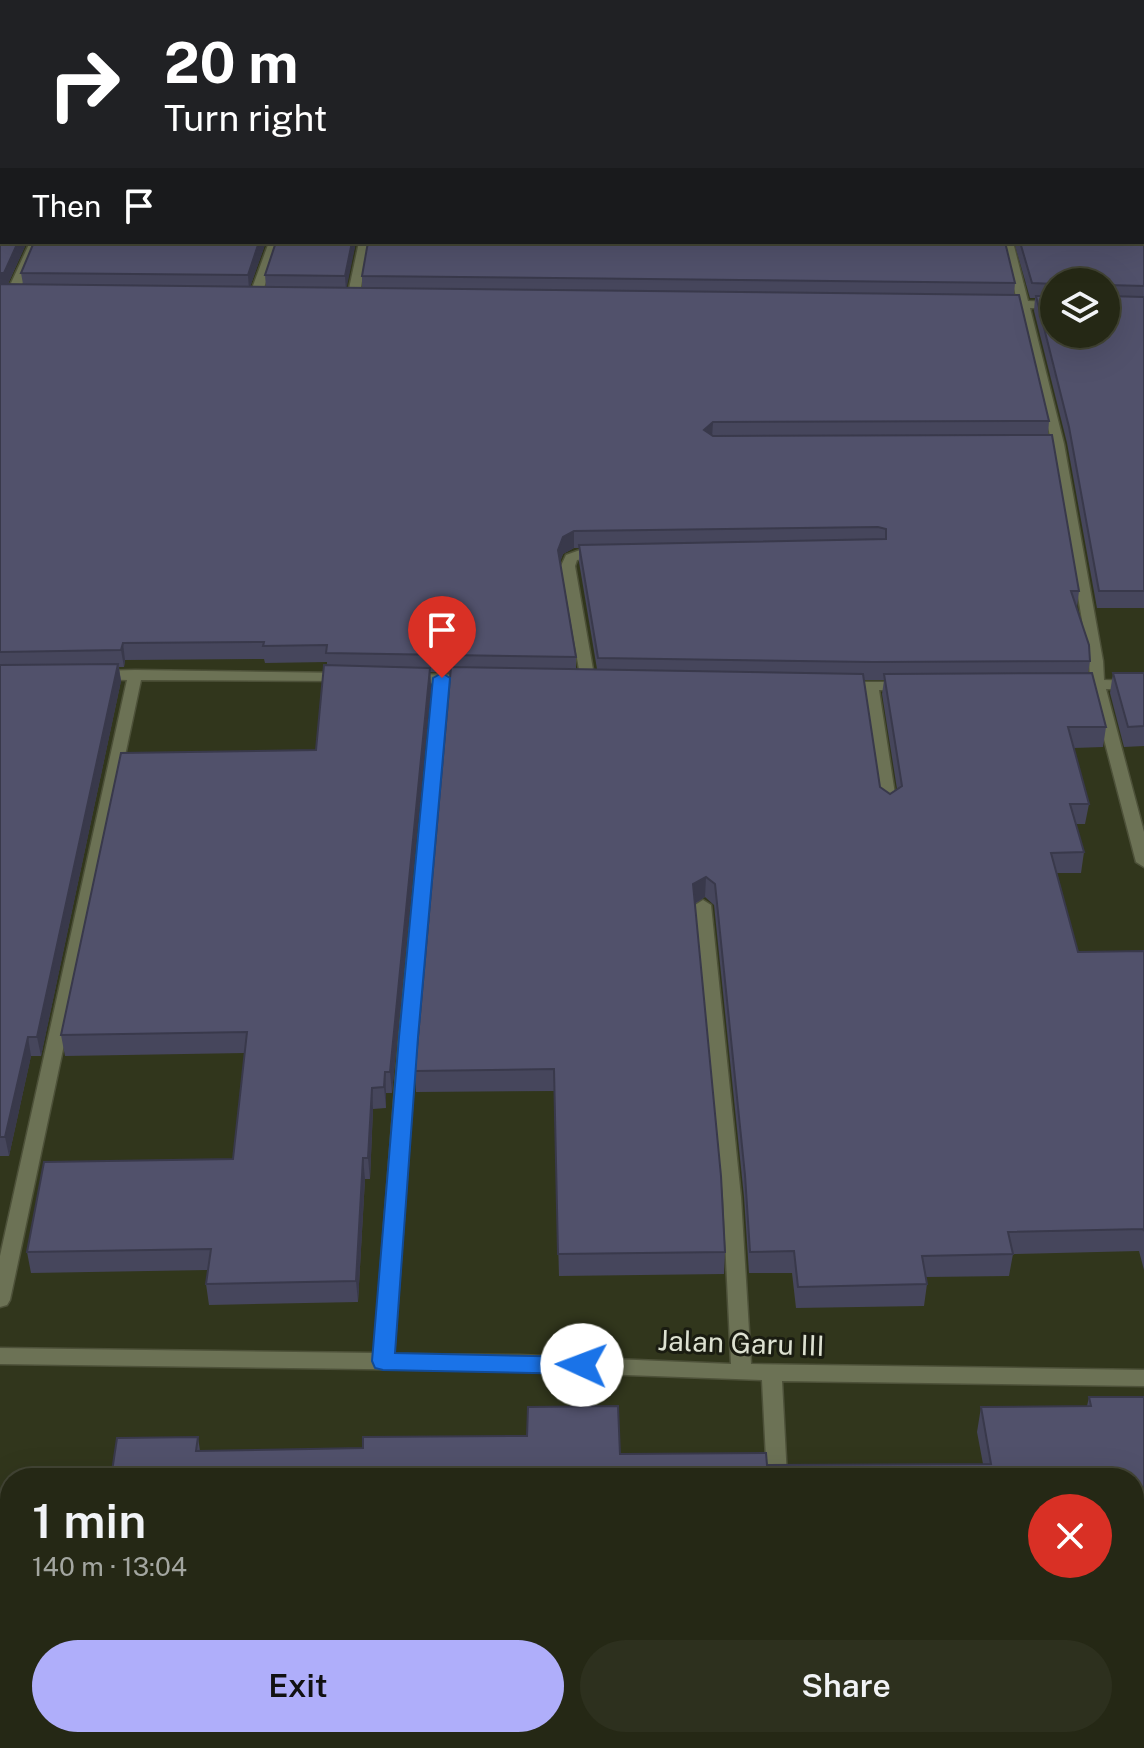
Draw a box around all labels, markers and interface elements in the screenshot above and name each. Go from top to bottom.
text: 20 m [164,30,298,96]
icon: right [32,32,136,136]
text: Turn right [164,97,327,139]
icon: arrive [117,184,161,228]
text: Then [32,188,101,224]
map controls [1040,268,1120,348]
button: layers [1040,268,1120,348]
pin [408,596,476,678]
icon: arrive [420,608,464,652]
position arrow [540,1323,624,1407]
street label: Jalan Garu III [657,1323,825,1362]
text: 1 min [32,1492,146,1549]
button: close [1028,1494,1112,1578]
text: 140 m · 13:04 [32,1551,187,1582]
button: Exit [32,1640,564,1732]
button: Share [580,1640,1112,1732]

